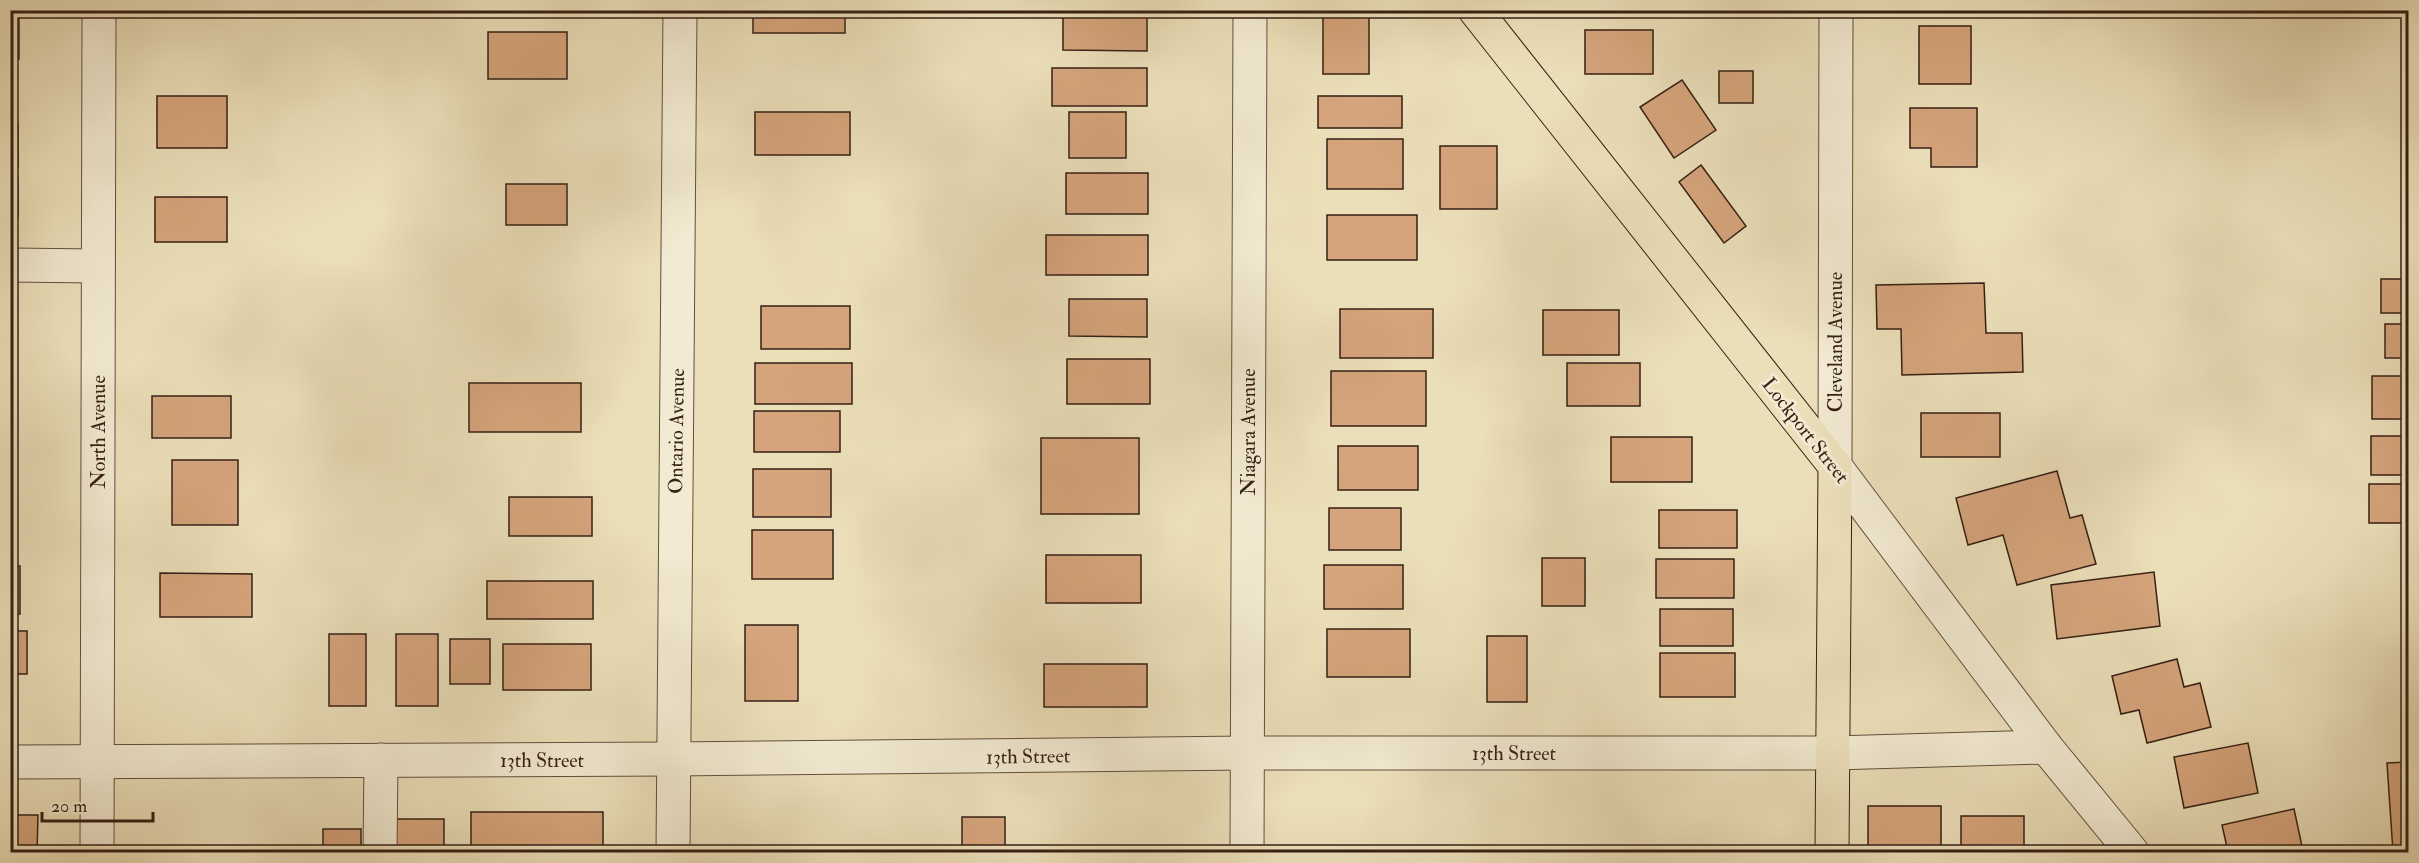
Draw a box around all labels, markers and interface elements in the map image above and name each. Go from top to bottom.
street label: Cleveland Avenue [1823,272,1848,412]
street label: Ontario Avenue [663,368,690,494]
street label: Niagara Avenue [1236,368,1261,496]
street label: Lockport Street [1756,372,1855,489]
street label: North Avenue [86,375,111,489]
street label: 13th Street [1472,741,1557,766]
street label: 13th Street [986,743,1071,770]
street label: 13th Street [500,748,585,773]
scale bar [42,785,153,823]
text: 20 m [51,795,87,818]

